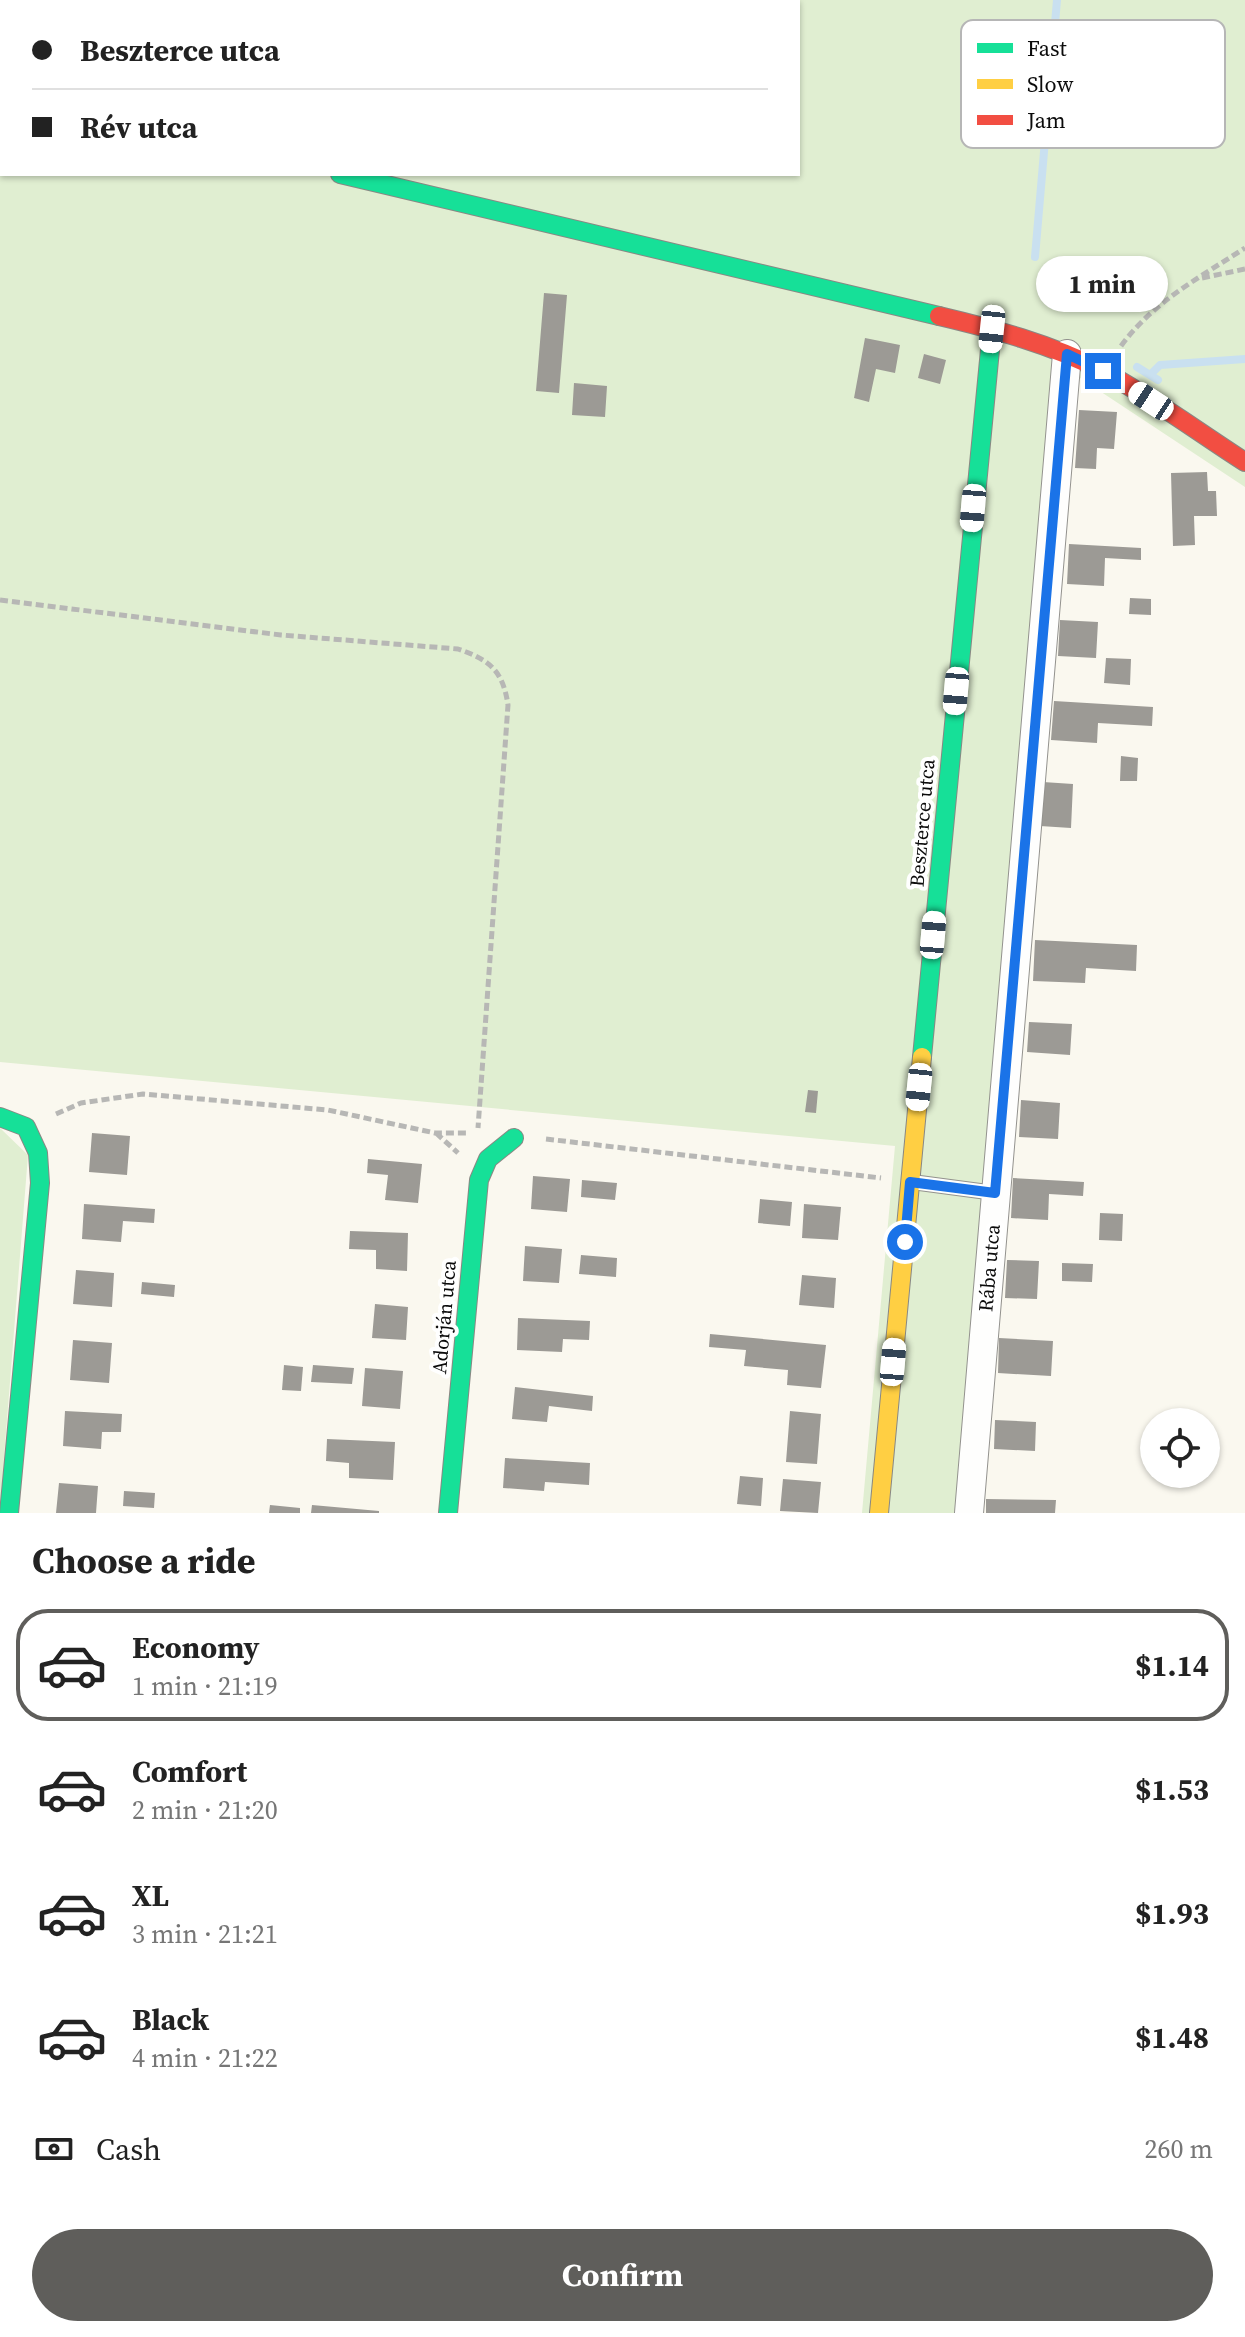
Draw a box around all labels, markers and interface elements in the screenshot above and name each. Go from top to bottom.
legend [961,20,1225,148]
text: Beszterce utca [80,30,280,71]
text: Fast [1027,33,1068,63]
text: Slow [1027,69,1074,99]
text: Jam [1026,105,1066,135]
text: Rév utca [80,107,198,148]
callout: 1 min [1037,255,1169,311]
text: 1 min [1068,266,1136,302]
car [978,304,1006,354]
route end [1085,353,1121,389]
car [1124,378,1178,424]
car [959,483,987,533]
car [942,666,970,716]
street label: Beszterce utca [902,757,942,888]
car [919,910,947,960]
car [905,1062,933,1112]
street label: Rába utca [971,1222,1007,1313]
route start [887,1224,923,1260]
street label: Adorján utca [425,1258,463,1375]
car [879,1337,907,1387]
map controls [1140,1408,1220,1488]
button: locate [1140,1408,1220,1488]
text: Choose a ride [32,1536,255,1585]
text: Economy [132,1627,260,1668]
icon: car [36,1629,108,1701]
text: $1.14 [1135,1645,1209,1686]
text: 1 min · 21:19 [132,1668,278,1704]
text: Comfort [132,1751,247,1792]
icon: car [36,1753,108,1825]
text: $1.53 [1135,1769,1209,1810]
text: 2 min · 21:20 [132,1792,278,1828]
text: XL [132,1875,169,1916]
icon: car [36,1877,108,1949]
text: $1.93 [1135,1893,1209,1934]
text: 3 min · 21:21 [132,1916,278,1952]
text: Black [132,1999,209,2040]
icon: car [36,2001,108,2073]
text: $1.48 [1135,2017,1209,2058]
text: 4 min · 21:22 [132,2040,278,2076]
icon: cash [32,2127,76,2171]
text: Cash [96,2129,161,2170]
text: 260 m [1145,2131,1213,2167]
button: Confirm [32,2229,1213,2321]

